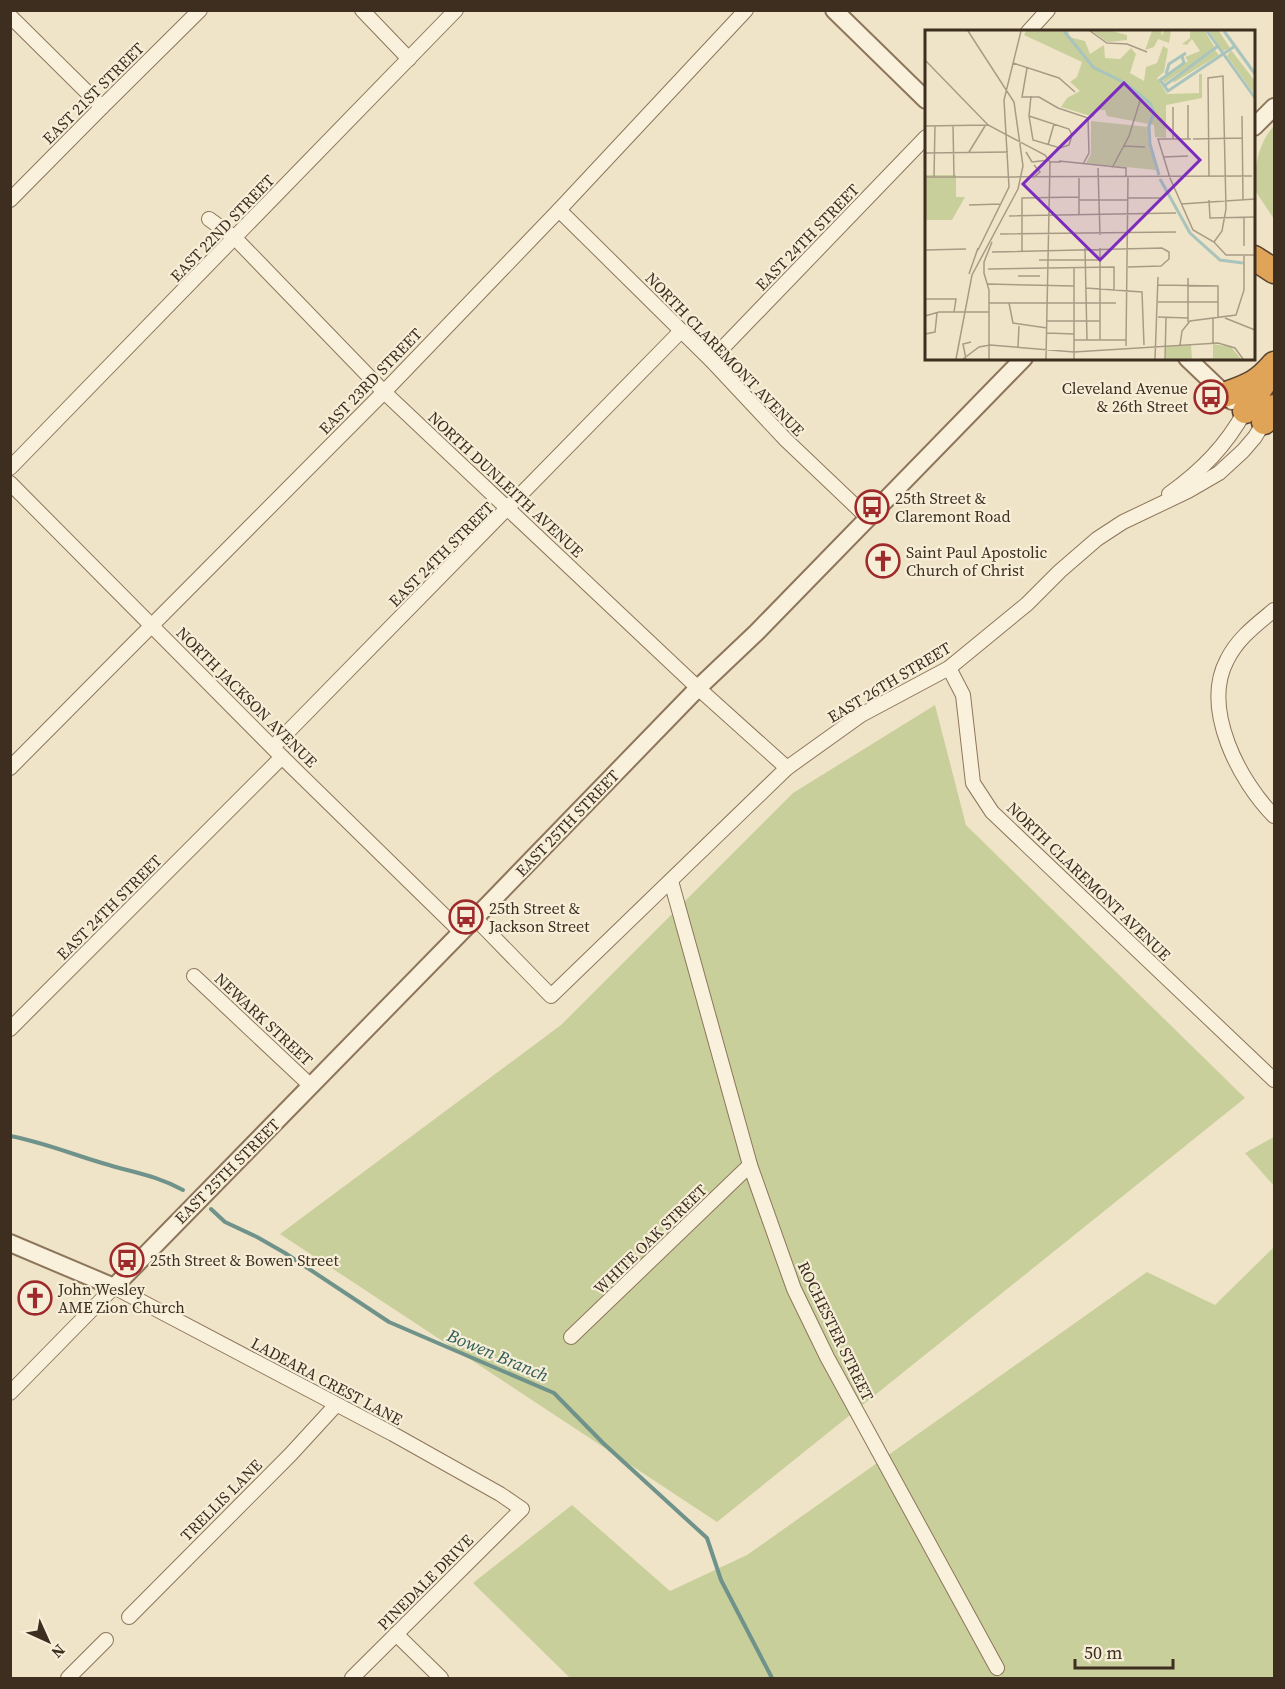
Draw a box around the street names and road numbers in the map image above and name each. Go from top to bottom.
street label: EAST 21ST STREET [37,37,149,149]
street label: EAST 22ND STREET [165,169,279,286]
street label: EAST 24TH STREET [750,179,864,295]
street label: NORTH CLAREMONT AVENUE [641,267,810,441]
street label: EAST 23RD STREET [313,323,427,439]
street label: NORTH DUNLEITH AVENUE [424,406,589,562]
street label: EAST 24TH STREET [384,496,499,611]
street label: NORTH JACKSON AVENUE [172,622,322,772]
street label: EAST 26TH STREET [823,636,955,728]
street label: EAST 25TH STREET [510,765,624,881]
street label: NORTH CLAREMONT AVENUE [1002,797,1176,966]
street label: EAST 24TH STREET [52,849,167,964]
street label: NEWARK STREET [210,968,318,1071]
street label: EAST 25TH STREET [170,1113,285,1228]
street label: WHITE OAK STREET [589,1179,712,1299]
street label: ROCHESTER STREET [793,1258,879,1405]
street label: LADEARA CREST LANE [247,1332,407,1430]
street label: TRELLIS LANE [175,1454,267,1546]
street label: PINEDALE DRIVE [372,1529,478,1635]

